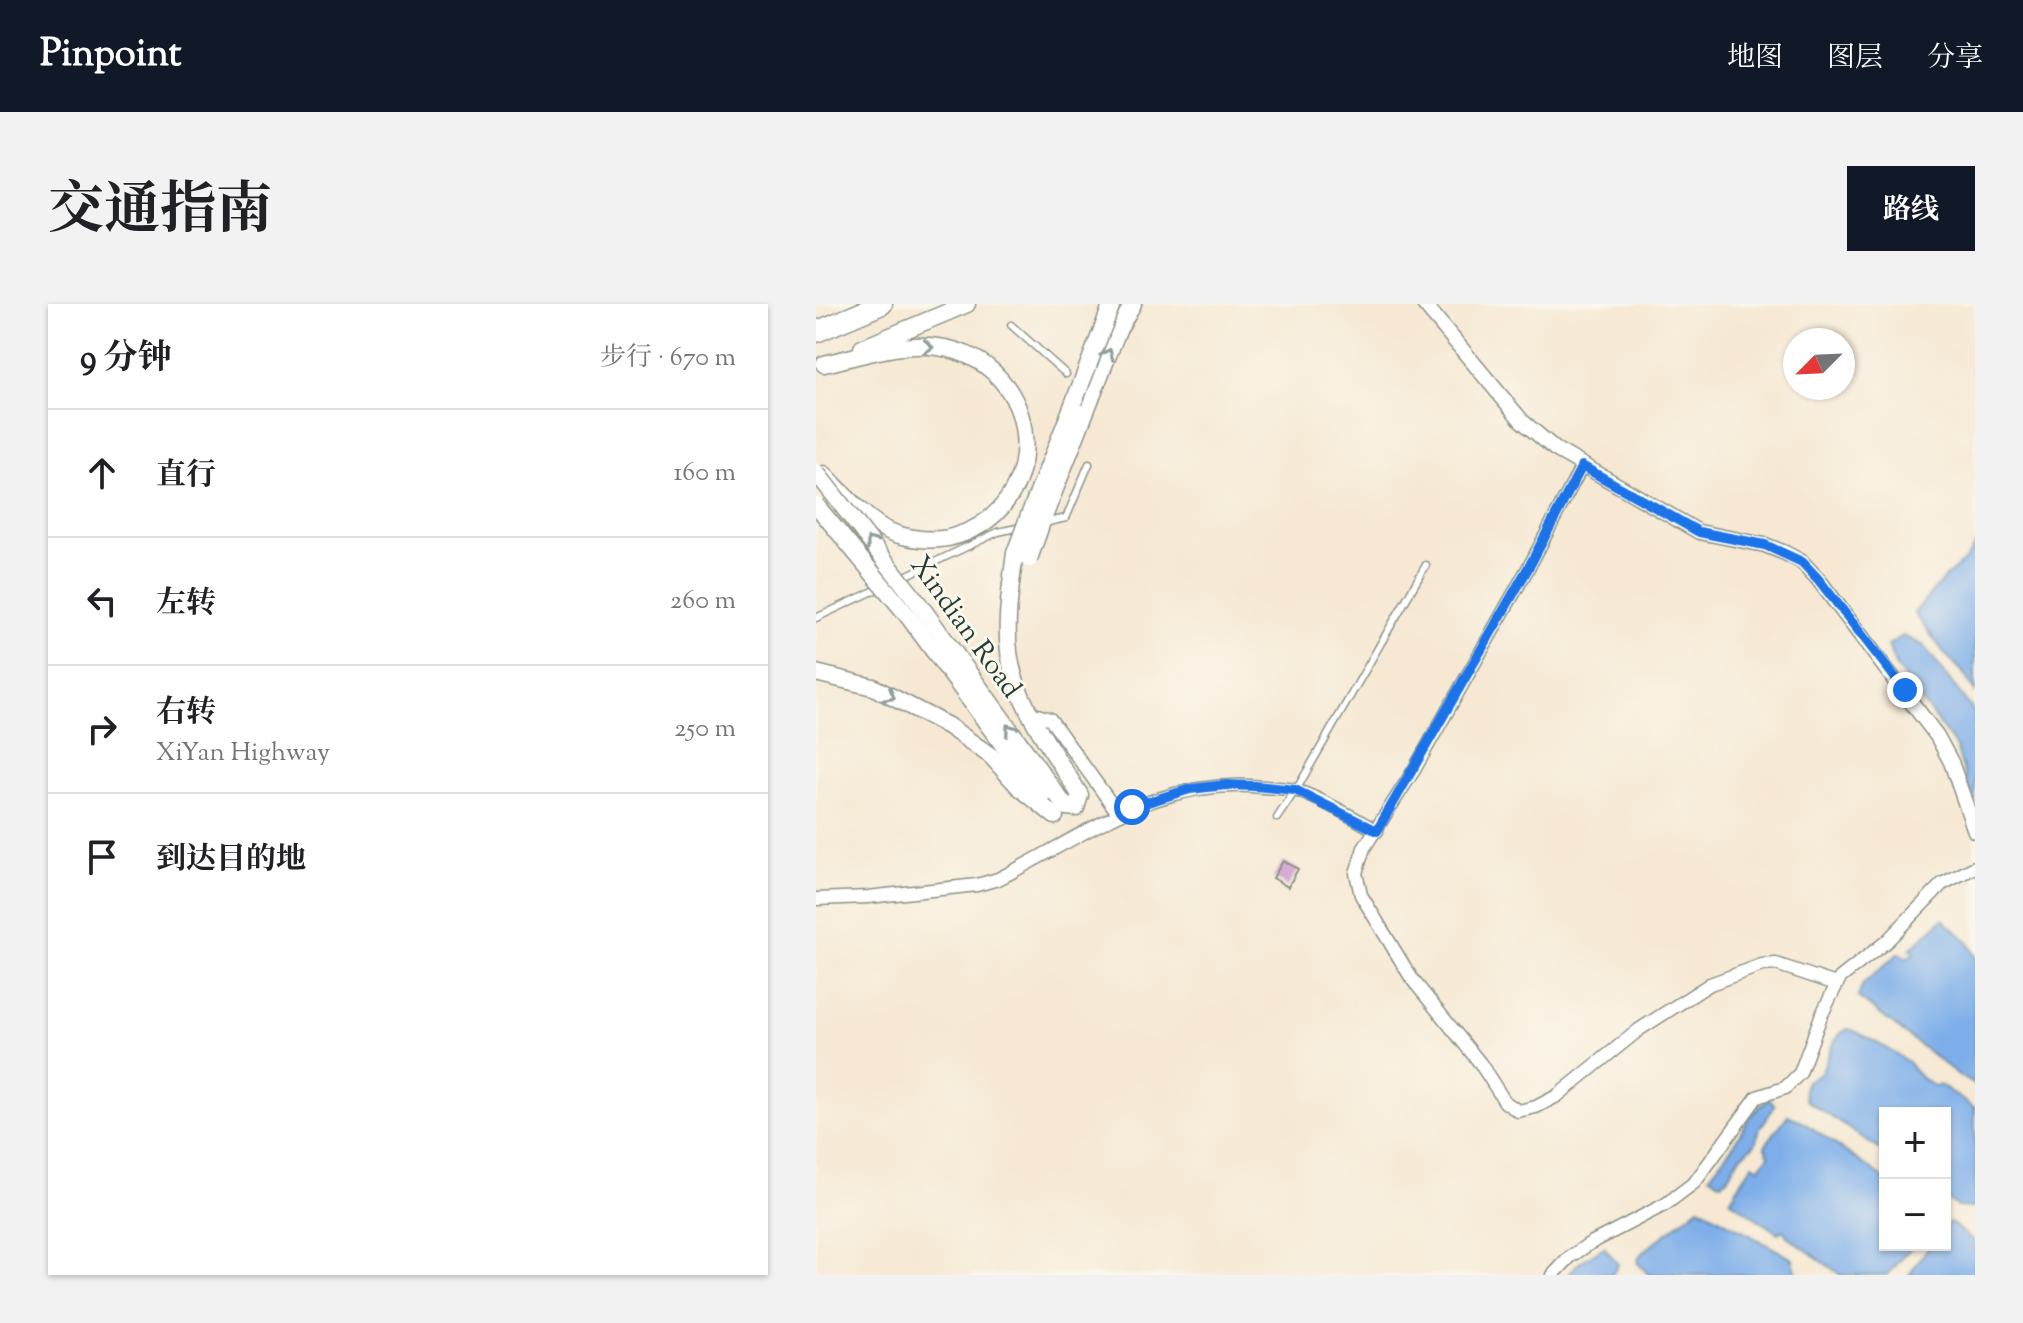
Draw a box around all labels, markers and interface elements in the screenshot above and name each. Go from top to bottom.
text: Pinpoint [40,29,182,83]
text: 地图 [1727,39,1783,79]
text: 图层 [1827,39,1883,79]
text: 分享 [1927,39,1983,79]
button: 路线 [1847,166,1975,251]
text: 交通指南 [48,173,272,254]
north arrow [1783,328,1855,400]
text: 9 分钟 [80,335,172,384]
one-way arrow [922,338,935,355]
text: 步行 · 670 m [600,340,736,377]
one-way arrow [1098,348,1115,362]
icon: ahead [80,451,124,495]
text: 直行 [156,455,216,498]
text: 160 m [673,455,736,492]
one-way arrow [867,536,881,551]
street label: Xindian Road [899,548,1030,707]
icon: left [80,579,124,623]
text: 左转 [156,583,216,626]
text: 260 m [670,583,736,620]
route end [1887,672,1923,708]
one-way arrow [882,686,896,701]
text: 右转 [156,692,216,735]
icon: right [80,707,124,751]
text: 250 m [674,711,736,748]
one-way arrow [1005,723,1020,737]
text: XiYan Highway [156,735,330,772]
route start [1114,789,1150,825]
icon: arrive [80,835,124,879]
text: 到达目的地 [156,839,306,882]
map controls [1879,1107,1951,1251]
button: + [1879,1107,1951,1179]
button: − [1879,1179,1951,1251]

